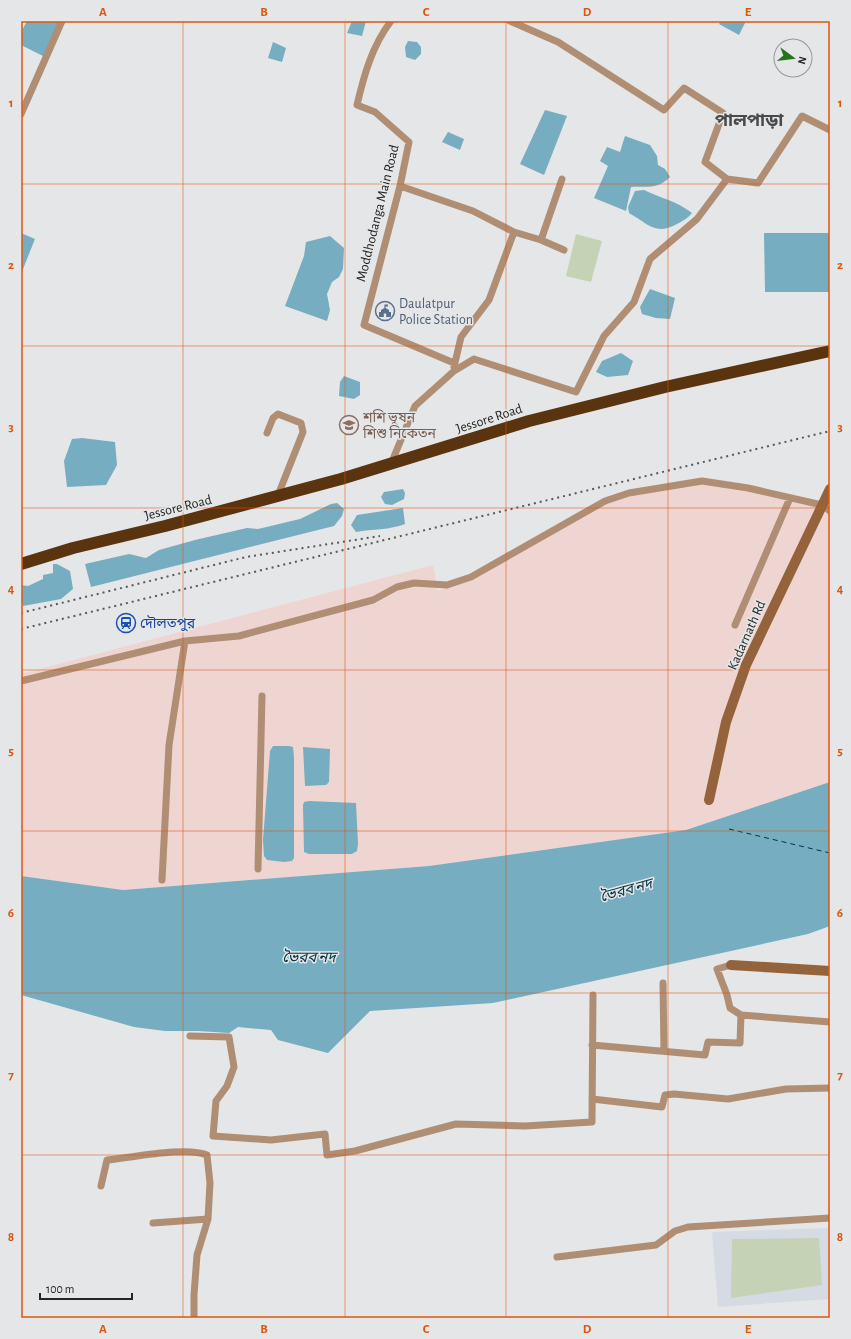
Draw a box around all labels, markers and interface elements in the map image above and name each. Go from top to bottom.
text: A [99,6,107,19]
text: B [260,6,268,19]
text: C [423,6,430,19]
text: D [583,6,592,19]
text: E [745,6,752,19]
north arrow [773,38,813,78]
text: N [796,55,808,66]
text: 1 [9,97,13,110]
text: 1 [838,97,842,110]
district label: পালপাড়া [715,112,784,130]
street label: Moddhodanga Main Road [354,143,402,283]
text: 2 [8,259,14,272]
text: 2 [837,259,843,272]
place label: Daulatpur Police Station [399,297,473,327]
public building icon: Daulatpur Police Station [374,300,396,322]
street label: Jessore Road [454,402,524,436]
place label: শশি ভূষন শিশু নিকেতন [362,409,437,441]
school or university icon: শশি ভূষন শিশু নিকেতন [338,414,360,436]
text: 3 [8,421,14,434]
text: 3 [837,421,843,434]
street label: Jessore Road [143,493,213,523]
text: 4 [8,583,15,596]
text: 4 [837,583,844,596]
street label: Kadarnath Rd [725,599,768,672]
station icon: দৌলতপুর [115,612,137,634]
place label: দৌলতপুর [140,615,196,632]
text: 5 [8,745,14,758]
text: 5 [837,745,843,758]
water label: ভৈরব নদ [598,874,656,905]
text: 6 [8,907,14,920]
text: 6 [837,907,843,920]
water label: ভৈরব নদ [282,948,338,965]
text: 7 [8,1069,14,1082]
text: 7 [837,1069,843,1082]
text: 8 [8,1231,14,1244]
text: 8 [837,1231,843,1244]
scale bar [40,1275,132,1301]
text: 100 m [46,1283,74,1295]
text: A [99,1323,107,1336]
text: B [260,1323,268,1336]
text: C [423,1323,430,1336]
text: D [583,1323,592,1336]
text: E [745,1323,752,1336]

